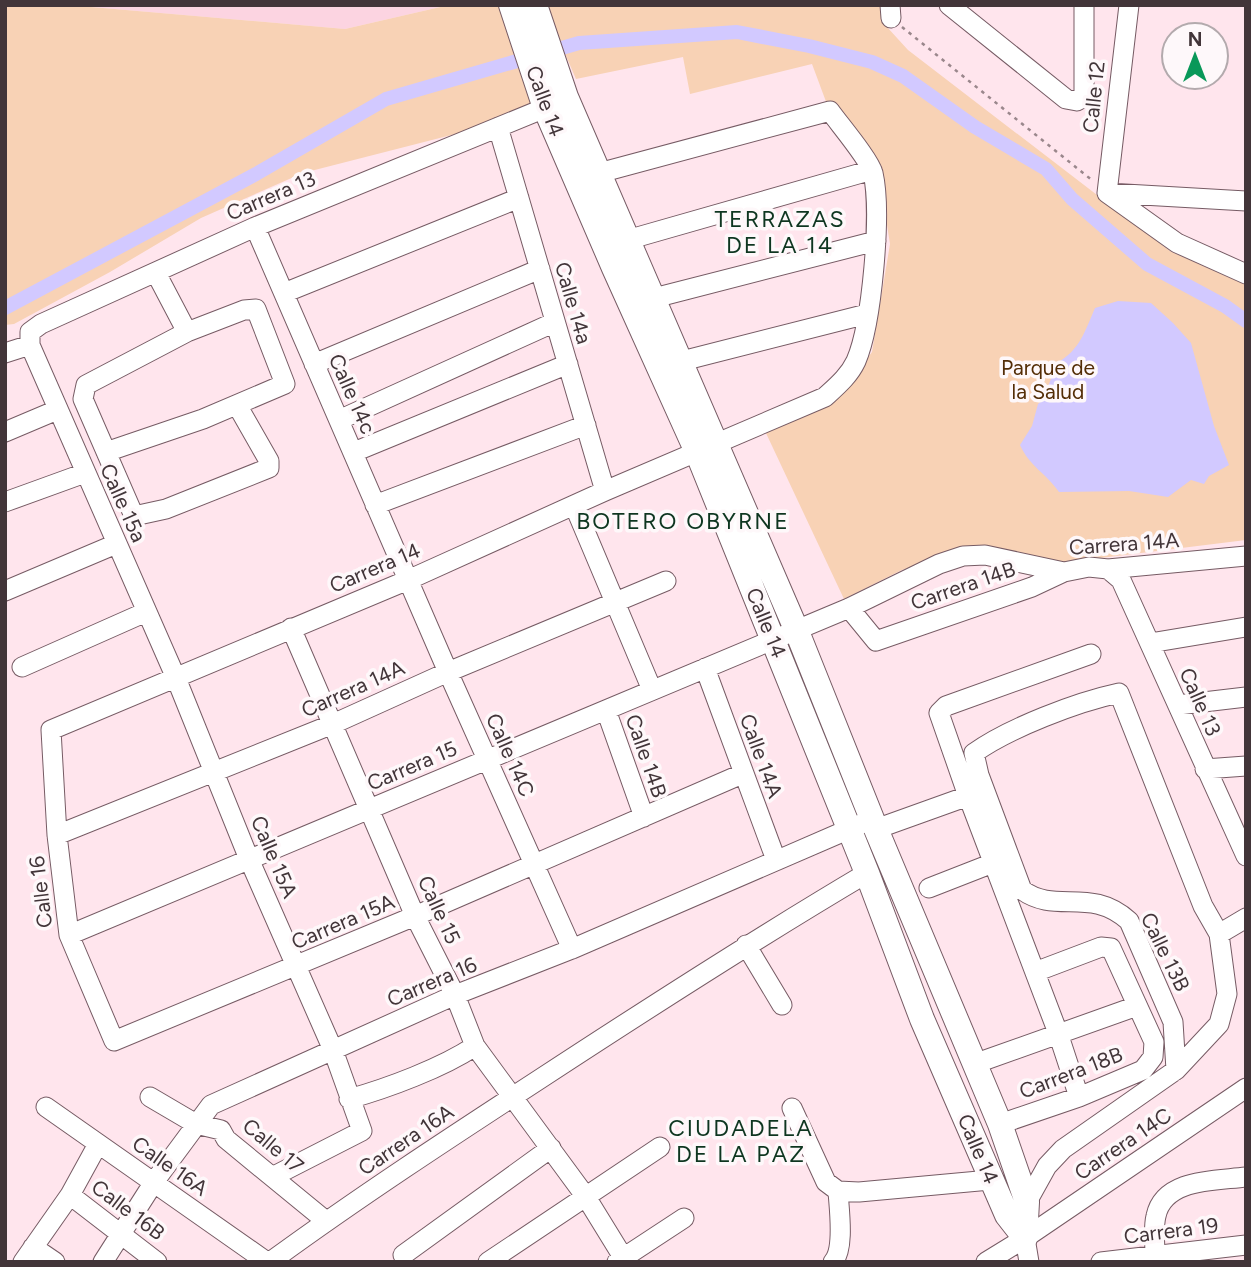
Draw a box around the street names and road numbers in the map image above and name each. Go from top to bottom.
street label: Calle 12 [1077,60,1110,134]
street label: Calle 14 [521,62,570,140]
street label: Carrera 13 [222,166,319,226]
street label: Calle 14a [550,259,597,347]
street label: Calle 14c [324,350,381,438]
street label: Calle 15a [95,460,152,546]
street label: Carrera 14A [1068,527,1180,560]
street label: Carrera 14 [326,537,424,598]
street label: Carrera 14B [907,556,1018,615]
street label: Calle 14 [741,584,792,662]
street label: Carrera 14A [297,655,408,722]
street label: Calle 13 [1174,664,1226,740]
street label: Calle 14C [481,709,540,800]
street label: Calle 14A [735,710,788,801]
street label: Calle 14B [621,711,672,801]
street label: Carrera 15 [363,735,461,796]
street label: Calle 15A [246,812,303,902]
street label: Calle 16 [24,855,57,929]
street label: Calle 15 [413,872,466,948]
street label: Carrera 15A [288,889,398,954]
street label: Calle 13B [1136,908,1195,995]
street label: Carrera 16 [383,951,481,1012]
street label: Carrera 18B [1016,1041,1126,1104]
street label: Carrera 16A [353,1099,458,1181]
street label: Carrera 14C [1070,1102,1176,1185]
street label: Calle 14 [953,1110,1004,1188]
street label: Calle 17 [238,1113,309,1178]
street label: Calle 16A [128,1131,213,1201]
street label: Calle 16B [87,1174,170,1245]
street label: Carrera 19 [1122,1212,1220,1249]

